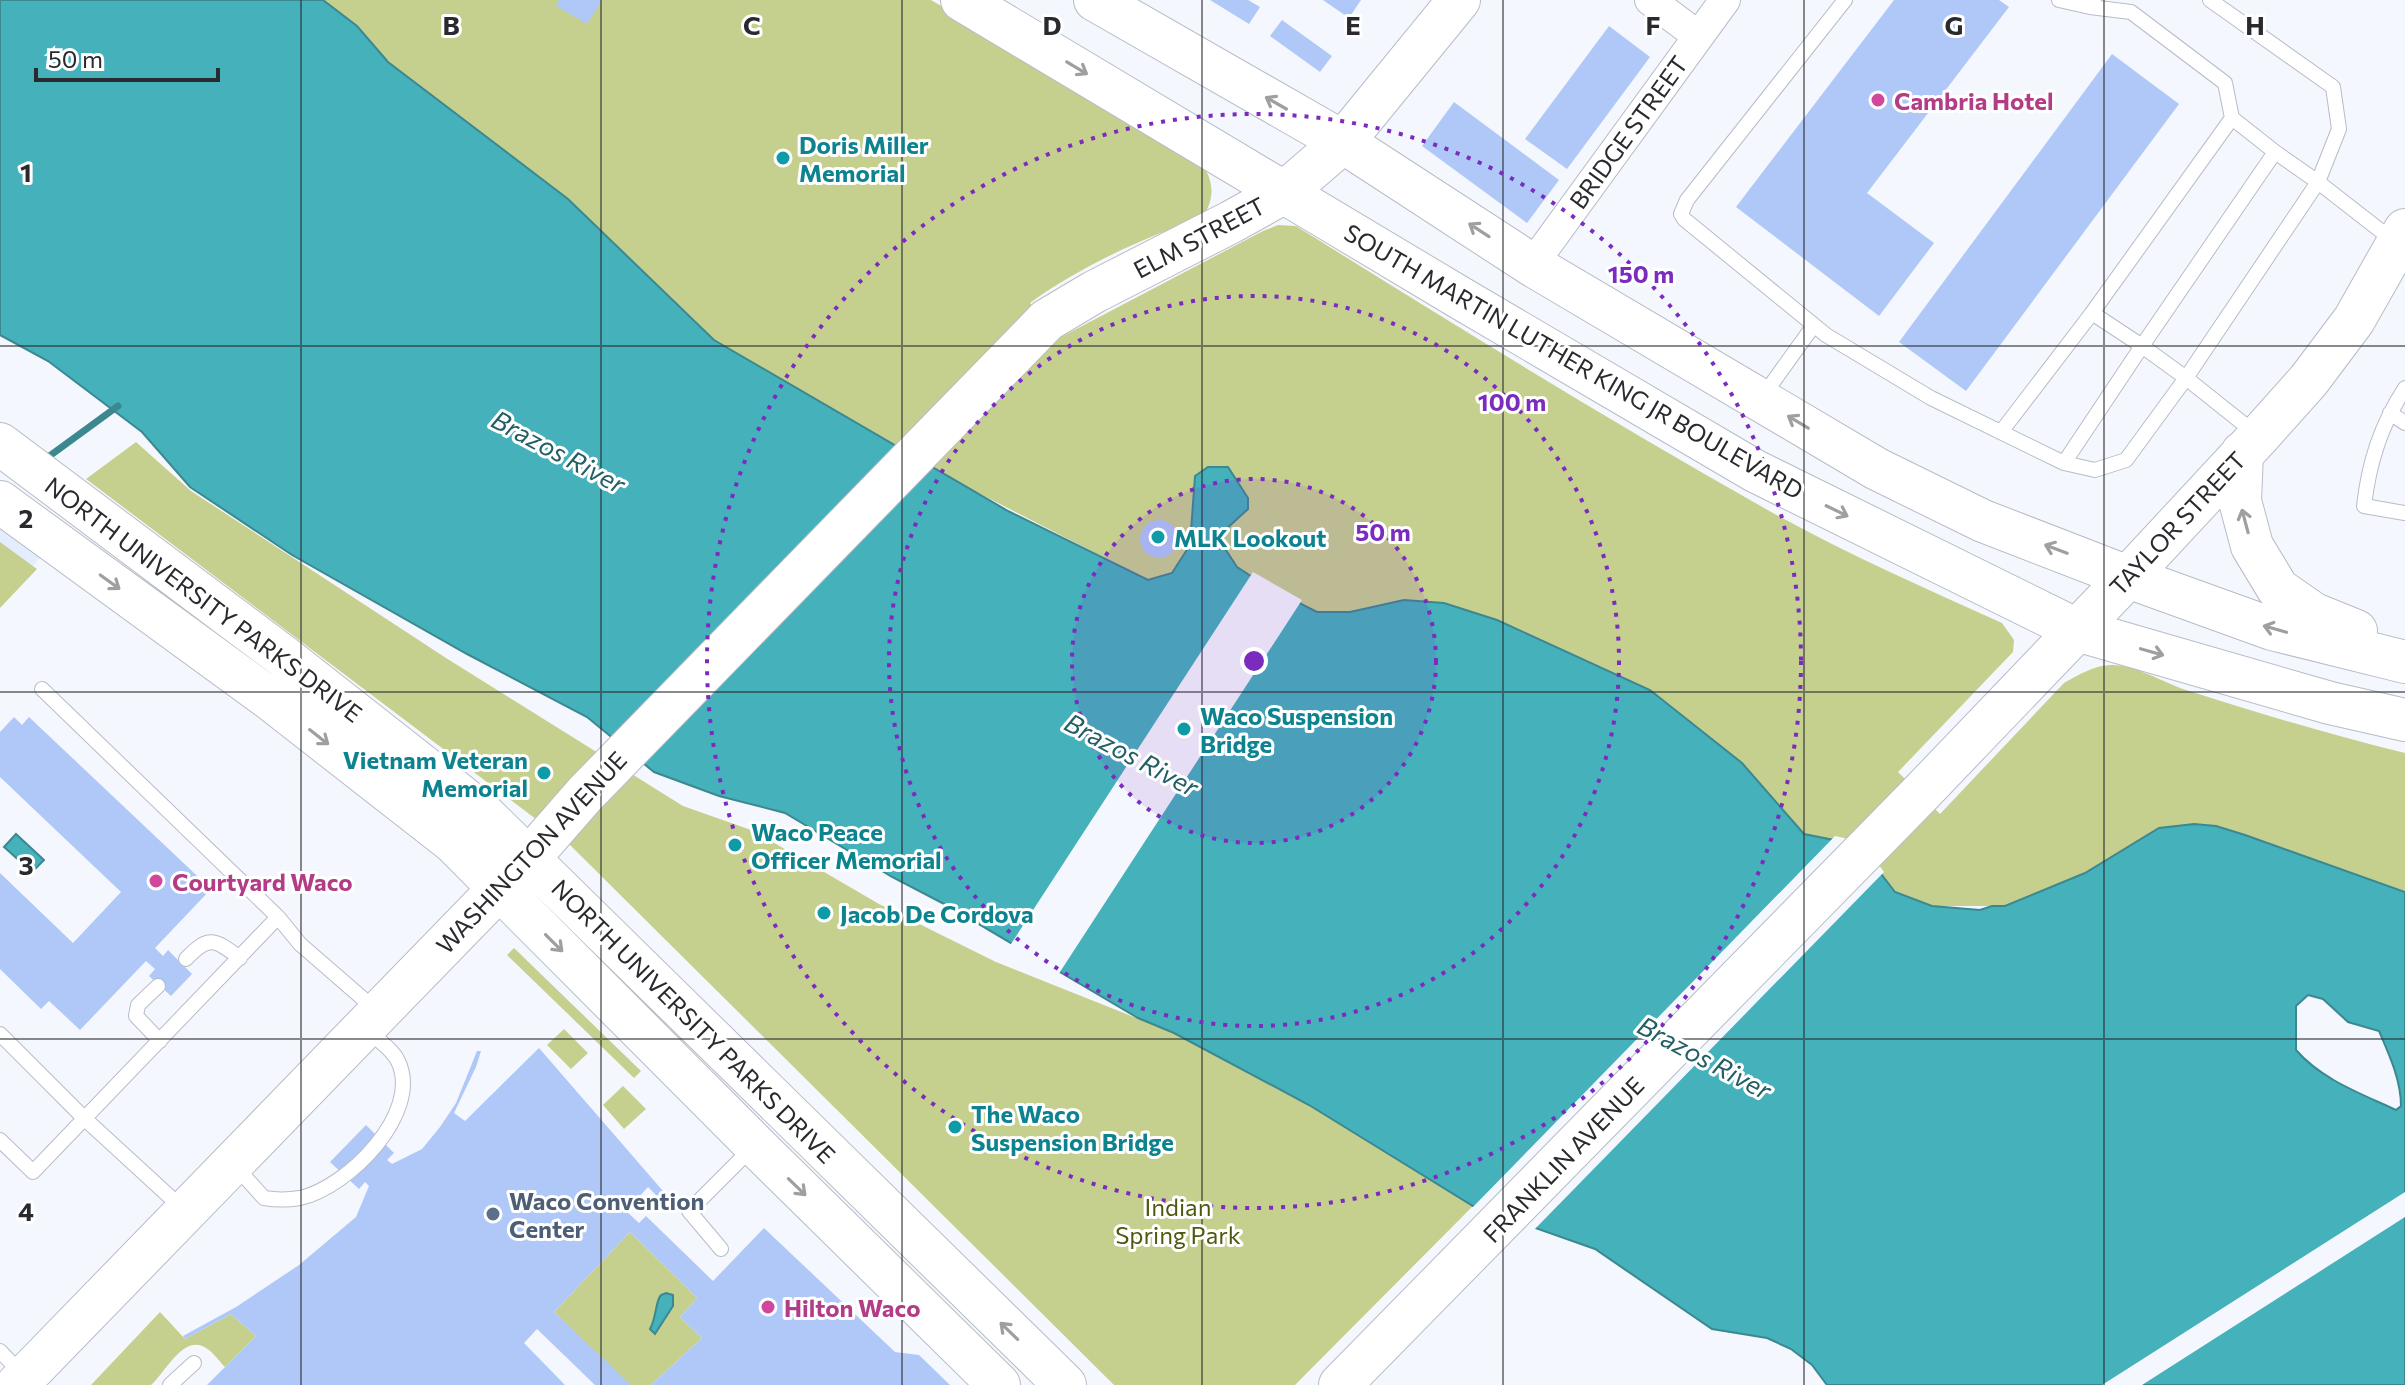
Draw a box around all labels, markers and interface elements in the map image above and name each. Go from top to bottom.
text: B [442,9,460,40]
text: C [743,9,761,40]
text: D [1042,9,1062,40]
text: E [1345,9,1361,40]
text: F [1645,9,1661,40]
text: G [1945,9,1963,40]
text: H [2245,9,2265,40]
scale bar [36,32,218,82]
text: 50 m [48,44,103,73]
street label: BRIDGE STREET [1563,50,1693,214]
one-way arrow [1065,61,1088,77]
place label: Cambria Hotel [1894,86,2054,115]
marker: Cambria Hotel [1869,91,1887,109]
one-way arrow [1264,95,1288,110]
place label: Doris Miller Memorial [799,130,929,187]
marker: Doris Miller Memorial [774,149,792,167]
text: 1 [20,156,32,187]
street label: ELM STREET [1128,190,1270,284]
street label: SOUTH MARTIN LUTHER KING JR BOULEVARD [1339,217,1809,505]
one-way arrow [1468,222,1491,238]
text: 150 m [1608,259,1674,288]
text: 100 m [1478,387,1546,416]
water label: Brazos River [487,403,632,500]
one-way arrow [1787,414,1810,430]
street label: TAYLOR STREET [2103,445,2251,601]
street label: NORTH UNIVERSITY PARKS DRIVE [40,470,368,728]
text: 2 [19,502,33,533]
one-way arrow [1824,504,1848,519]
one-way arrow [2237,509,2252,535]
text: 50 m [1355,517,1411,546]
place label: MLK Lookout [1174,523,1326,552]
marker: MLK Lookout [1149,528,1167,546]
one-way arrow [2044,541,2069,555]
one-way arrow [98,574,120,590]
one-way arrow [2263,621,2289,636]
one-way arrow [2138,645,2164,660]
centre of rings [1240,647,1268,675]
place label: Waco Suspension Bridge [1200,701,1393,758]
water label: Brazos River [1060,706,1205,803]
marker: Waco Suspension Bridge [1175,720,1193,738]
one-way arrow [307,728,329,745]
place label: Vietnam Veteran Memorial [343,745,528,802]
street label: WASHINGTON AVENUE [430,745,632,959]
marker: Vietnam Veteran Memorial [535,764,553,782]
place label: Waco Peace Officer Memorial [751,817,942,874]
marker: Waco Peace Officer Memorial [726,836,744,854]
text: 3 [18,849,34,880]
place label: Courtyard Waco [172,867,353,896]
marker: Courtyard Waco [147,872,165,890]
street label: NORTH UNIVERSITY PARKS DRIVE [546,873,842,1169]
place label: Jacob De Cordova [840,899,1034,928]
marker: Jacob De Cordova [815,904,833,922]
one-way arrow [544,933,563,952]
water label: Brazos River [1633,1009,1778,1106]
street label: FRANKLIN AVENUE [1476,1070,1650,1248]
place label: The Waco Suspension Bridge [971,1099,1174,1156]
marker: The Waco Suspension Bridge [946,1118,964,1136]
one-way arrow [787,1177,807,1196]
place label: Waco Convention Center [509,1186,704,1243]
park label: Indian Spring Park [1115,1192,1241,1249]
text: 4 [18,1195,34,1226]
marker: Waco Convention Center [484,1205,502,1223]
place label: Hilton Waco [784,1293,920,1322]
marker: Hilton Waco [759,1298,777,1316]
one-way arrow [1000,1322,1019,1341]

